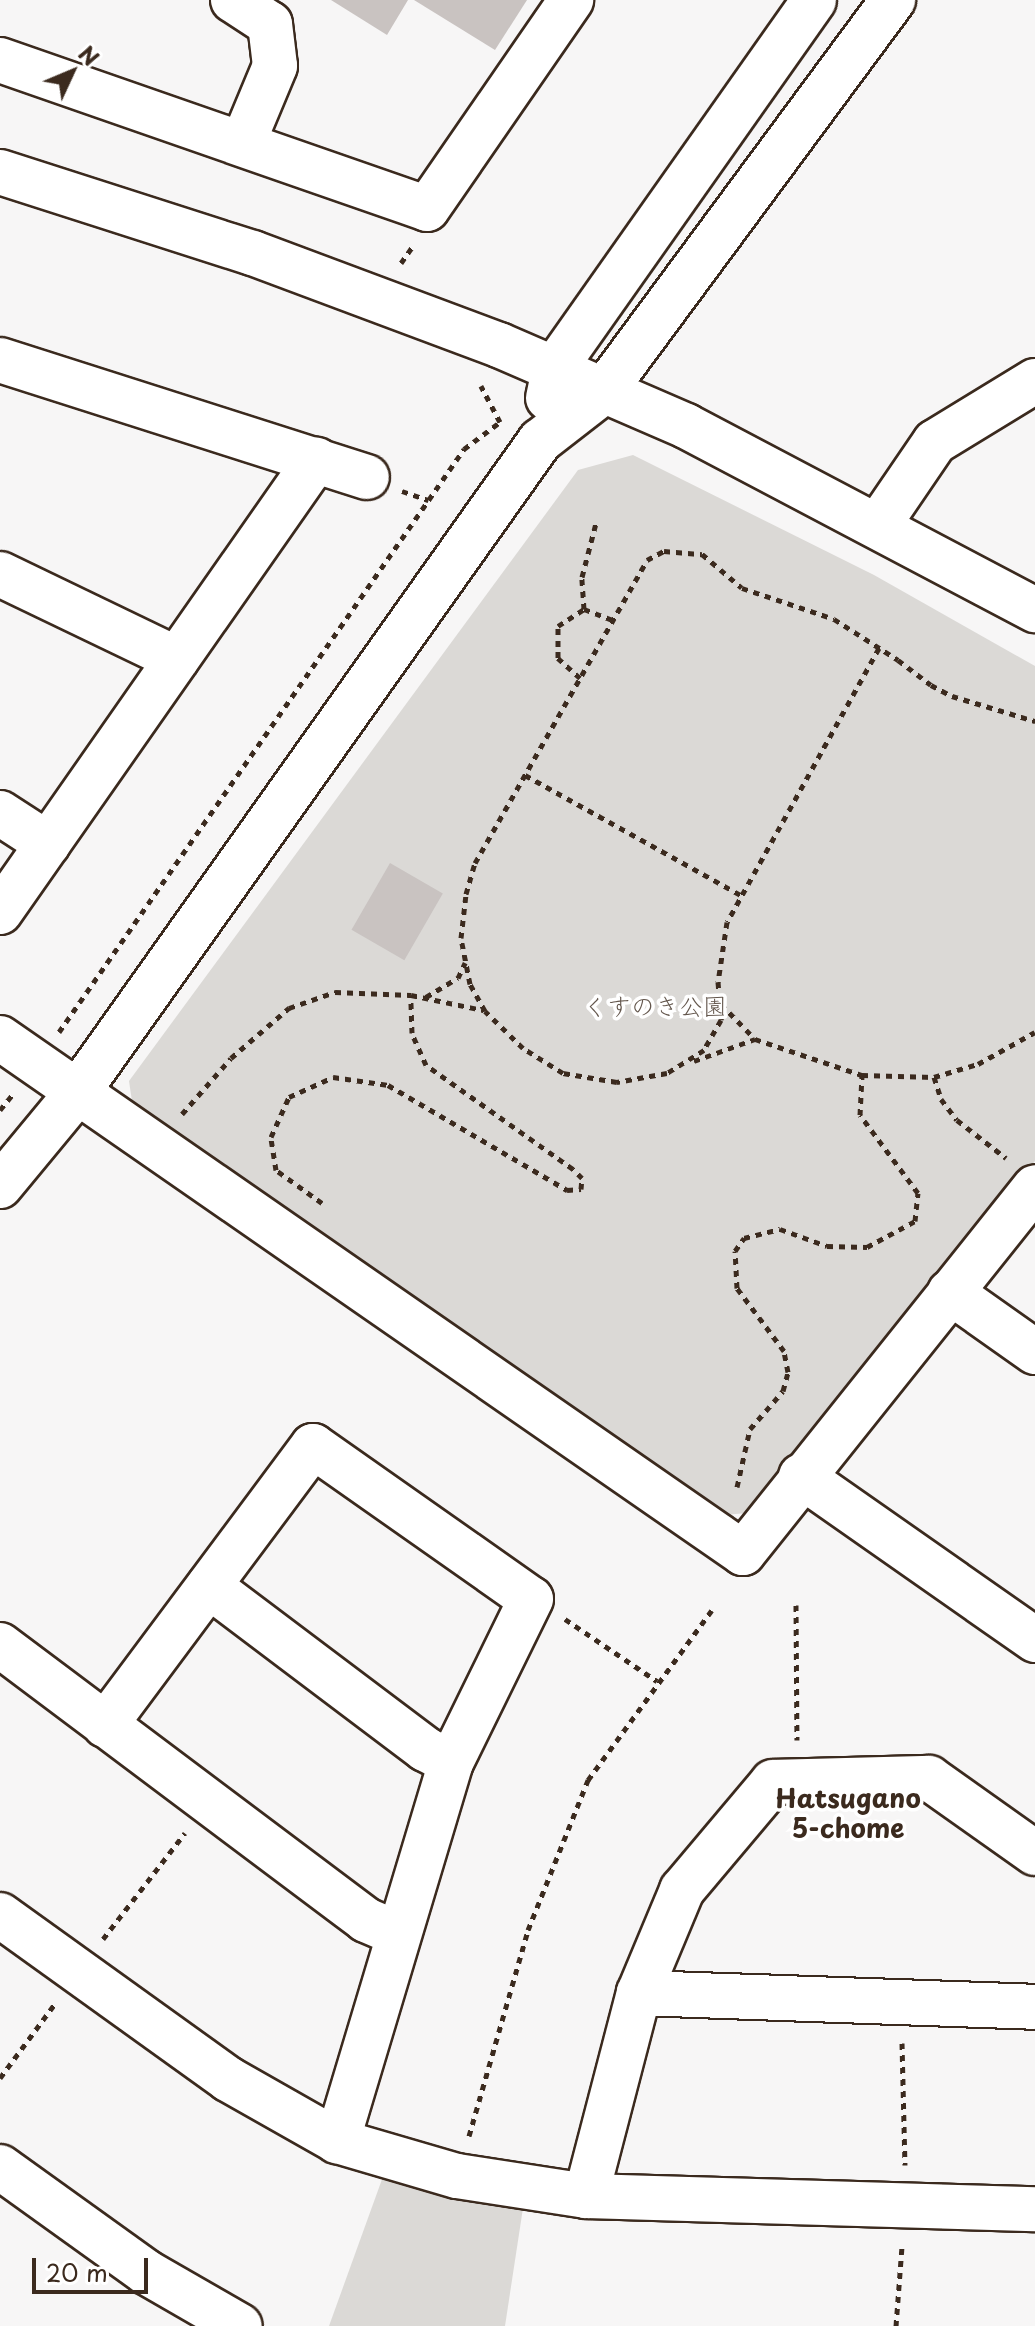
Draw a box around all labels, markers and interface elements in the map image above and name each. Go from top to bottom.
north arrow [32,32,112,112]
text: N [72,37,108,73]
park label: くすのき公園 [583,992,727,1020]
district label: Hatsugano 5-chome [775,1782,921,1844]
scale bar [36,2242,152,2292]
text: 20 m [46,2254,108,2290]

